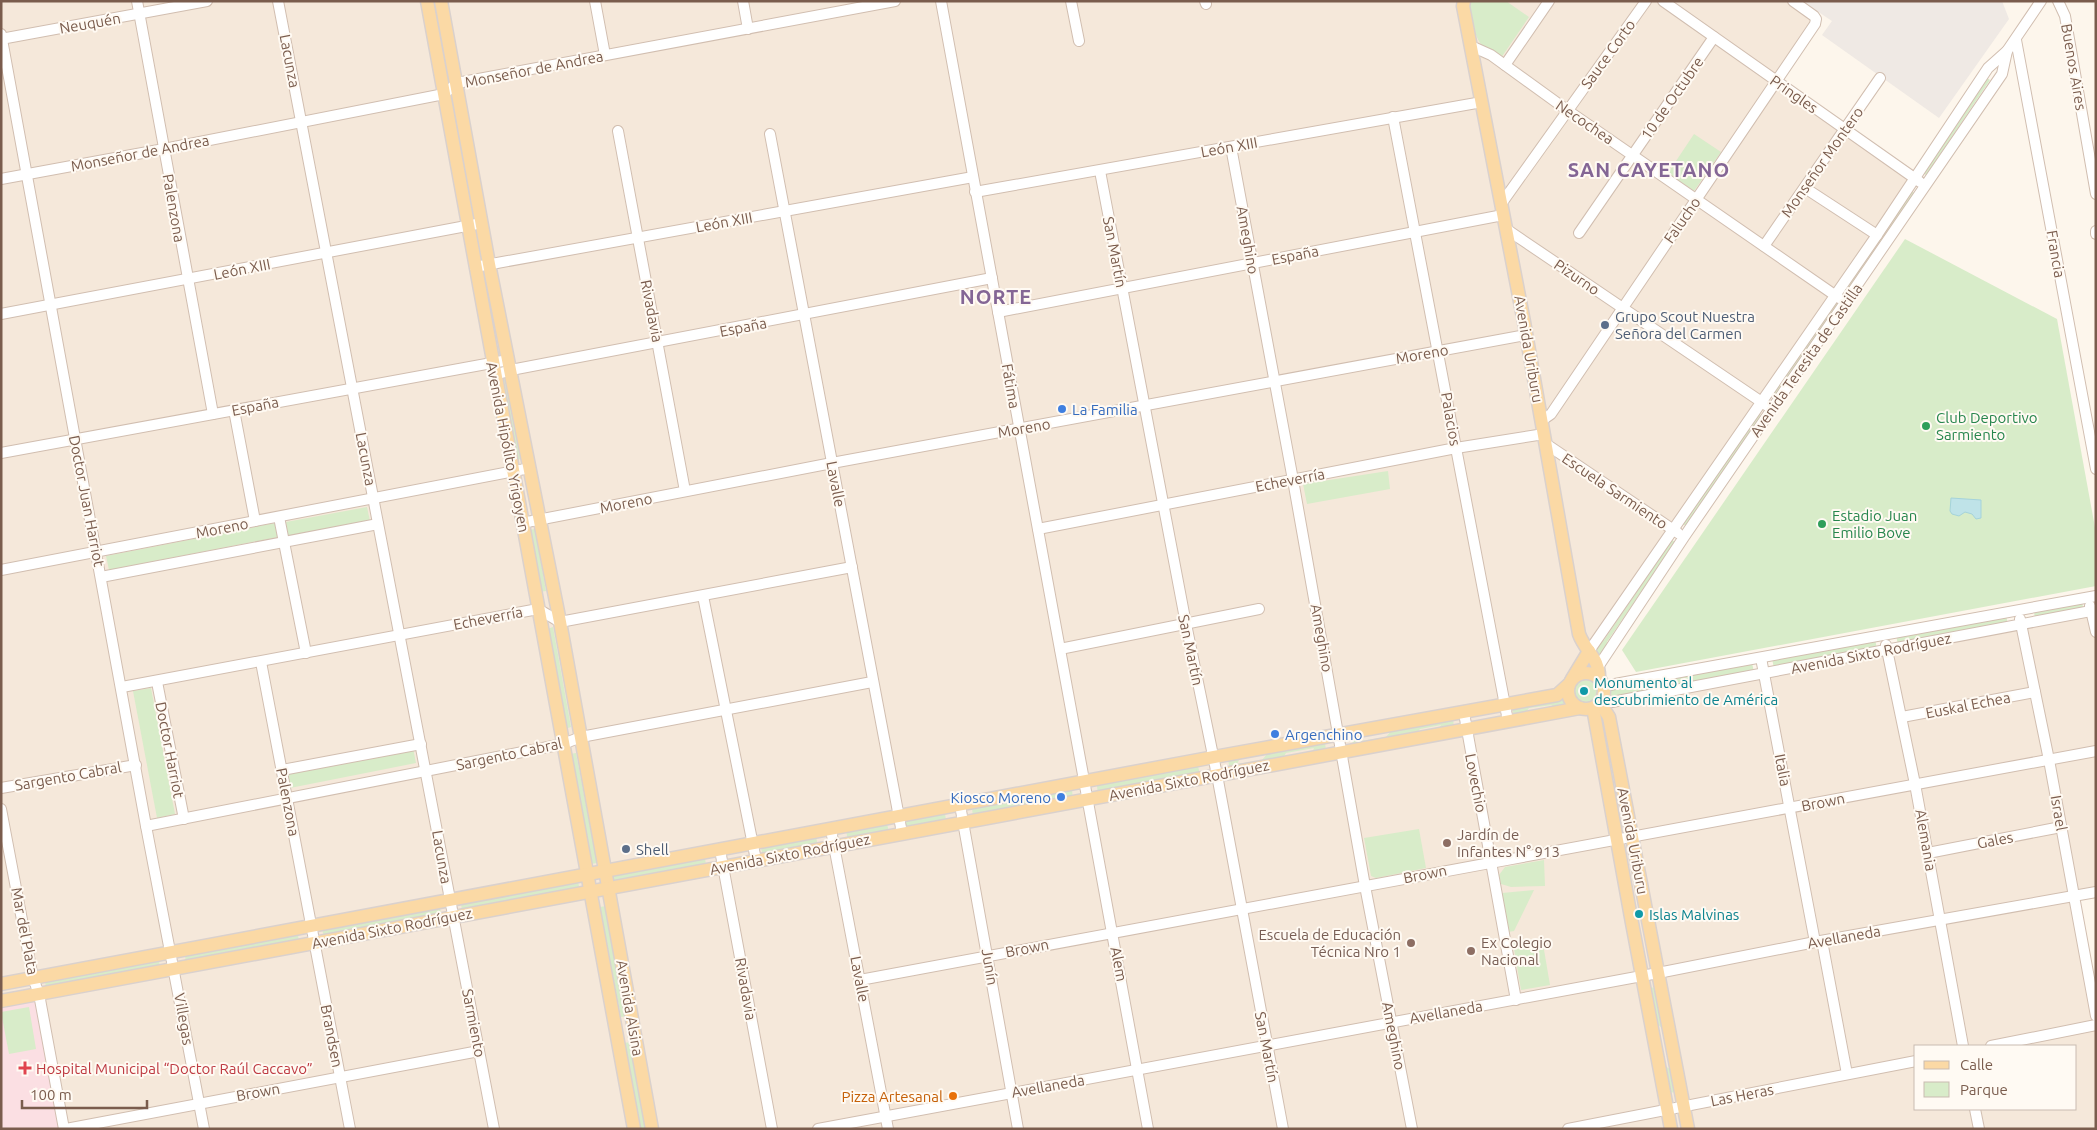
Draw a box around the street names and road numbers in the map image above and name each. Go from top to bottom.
street label: Neuquén [58,9,122,37]
street label: Sauce Corto [1577,16,1639,92]
street label: Buenos Aires [2058,22,2090,112]
street label: Lacunza [276,33,304,89]
street label: Monseñor de Andrea [463,47,605,91]
street label: 10 de Octubre [1637,54,1707,142]
street label: Pringles [1767,71,1821,117]
street label: Necochea [1553,96,1617,148]
street label: Monseñor Montero [1778,104,1866,220]
street label: Monseñor de Andrea [69,131,211,175]
street label: León XIII [1199,134,1259,160]
street label: Palenzona [160,172,188,244]
street label: Falucho [1660,194,1704,246]
street label: Ameghino [1234,204,1262,276]
street label: León XIII [694,209,754,235]
street label: San Martín [1100,215,1130,289]
street label: Francia [2043,229,2069,279]
street label: España [1270,242,1320,268]
street label: León XIII [212,255,272,283]
street label: Pizurno [1551,256,1603,298]
street label: Rivadavia [638,278,666,344]
street label: Avenida Teresita de Castilla [1746,280,1866,440]
street label: Avenida Uriburu [1511,294,1547,404]
street label: España [718,314,768,340]
street label: Moreno [1394,341,1450,367]
street label: Avenida Hipólito Yrigoyen [483,360,533,534]
street label: Fátima [999,362,1023,410]
street label: Palacios [1438,391,1464,447]
street label: España [230,393,280,419]
street label: Moreno [996,415,1052,441]
street label: Lacunza [352,431,380,487]
street label: Doctor Juan Harriot [66,434,108,568]
street label: Escuela Sarmiento [1559,450,1671,532]
street label: Lavalle [823,460,849,508]
street label: Echeverría [1254,465,1326,495]
street label: Moreno [598,490,654,516]
street label: Moreno [194,515,250,541]
street label: Ameghino [1308,602,1336,674]
street label: Echeverría [452,603,524,633]
street label: San Martín [1175,613,1207,687]
street label: Avenida Sixto Rodríguez [1789,629,1953,677]
street label: Euskal Echea [1924,688,2012,722]
street label: Doctor Harriot [152,700,188,800]
street label: Sargento Cabral [455,734,564,774]
street label: Lovechio [1462,752,1490,814]
street label: Italia [1772,752,1794,788]
street label: Avenida Sixto Rodríguez [1107,756,1271,804]
street label: Sargento Cabral [13,758,123,794]
street label: Palenzona [273,766,303,838]
street label: Avenida Uriburu [1614,786,1652,896]
street label: Brown [1800,789,1846,815]
street label: Israel [2048,794,2071,832]
street label: Alemania [1912,808,1940,872]
street label: Gales [1976,828,2014,852]
street label: Lacunza [429,829,455,885]
street label: Avenida Sixto Rodríguez [708,830,872,878]
street label: Brown [1402,861,1448,887]
street label: Mar del Plata [8,886,42,976]
street label: Avenida Sixto Rodríguez [310,904,474,952]
street label: Avellaneda [1806,922,1882,952]
street label: Brown [1004,935,1050,961]
street label: Alem [1107,945,1131,983]
street label: Junín [978,947,1002,987]
street label: Lavalle [847,955,873,1003]
street label: Rivadavia [732,956,760,1022]
street label: Avenida Alsina [613,959,647,1057]
street label: Sarmiento [459,987,489,1059]
street label: Villegas [171,992,197,1046]
street label: Avellaneda [1408,997,1484,1027]
street label: Ameghino [1379,1000,1409,1072]
street label: Brandsen [318,1003,346,1069]
street label: San Martín [1252,1010,1282,1084]
street label: Avellaneda [1010,1071,1086,1101]
street label: Brown [235,1080,281,1104]
street label: Las Heras [1709,1081,1775,1109]

